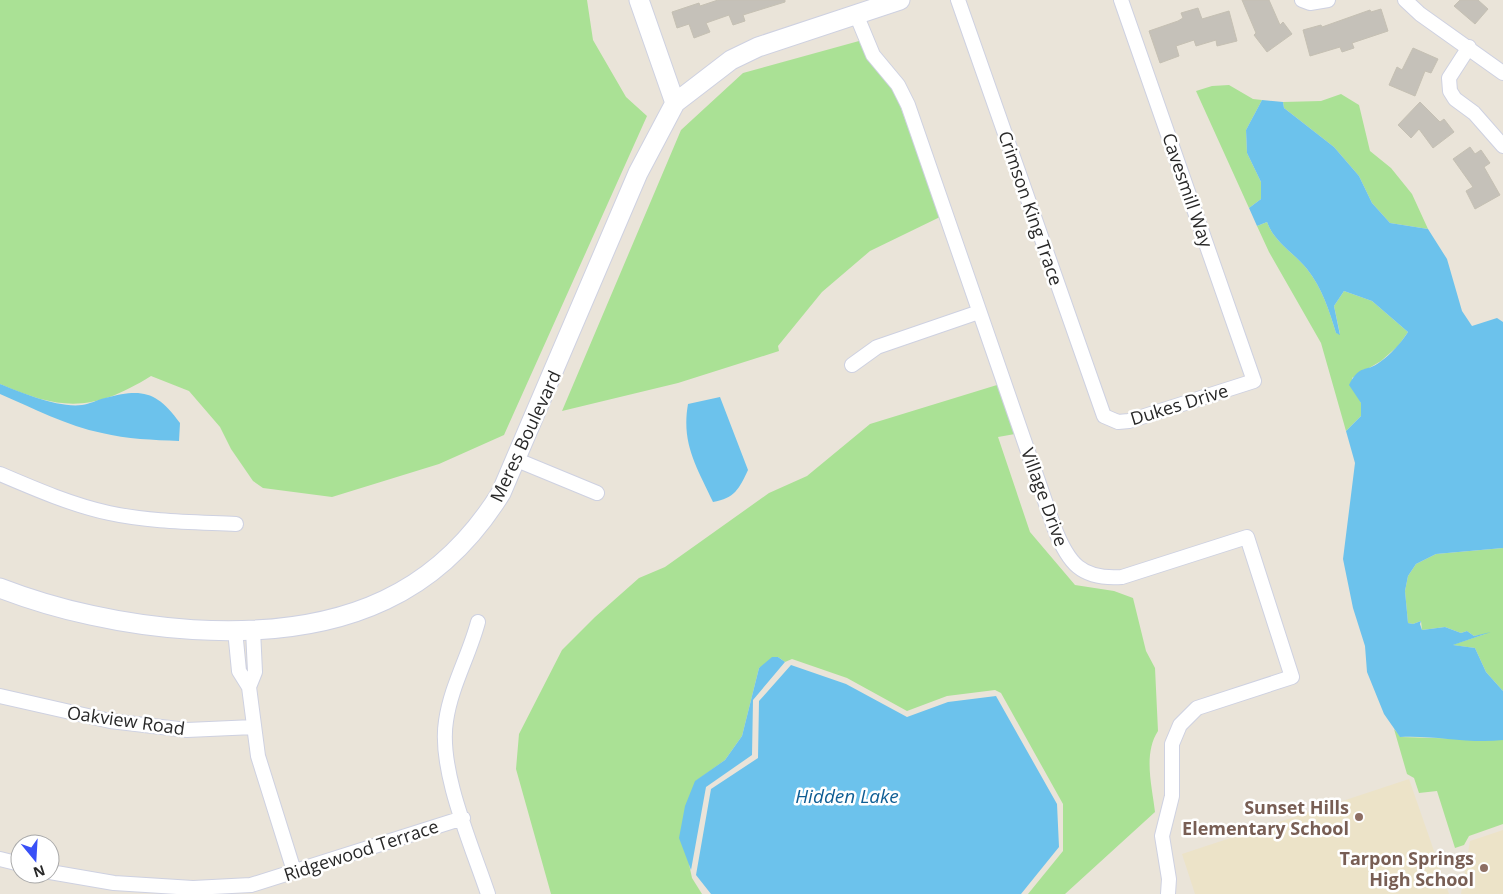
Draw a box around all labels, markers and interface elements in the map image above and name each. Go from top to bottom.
street label: Crimson King Trace [993,127,1069,289]
street label: Cavesmill Way [1157,130,1219,251]
street label: Meres Boulevard [484,366,566,506]
street label: Dukes Drive [1127,378,1231,430]
street label: Village Drive [1016,445,1074,549]
street label: Oakview Road [66,700,186,740]
water label: Hidden Lake [795,783,899,809]
place label: Sunset Hills Elementary School [1182,795,1349,840]
marker: Sunset Hills Elementary School [1353,811,1365,823]
street label: Ridgewood Terrace [281,814,441,886]
north arrow [10,834,60,884]
place label: Tarpon Springs High School [1340,846,1474,891]
text: N [31,861,48,883]
marker: Tarpon Springs High School [1478,862,1490,874]

